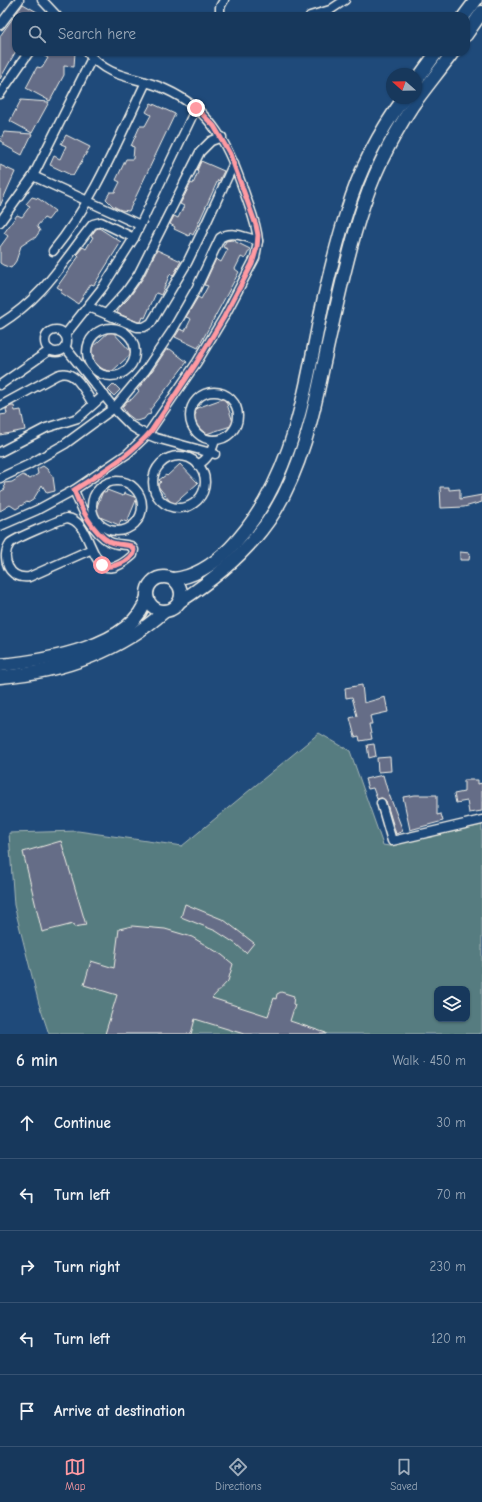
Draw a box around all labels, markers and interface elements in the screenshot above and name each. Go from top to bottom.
search box [12,12,470,56]
icon: search [26,23,48,45]
text: Search here [58,25,136,43]
north arrow [386,68,422,104]
route end [187,99,205,117]
route start [93,556,111,574]
map controls [434,986,470,1022]
button: layers [434,986,470,1022]
text: 6 min [16,1051,58,1070]
text: Walk · 450 m [392,1053,466,1068]
icon: ahead [16,1112,38,1134]
text: Continue [54,1114,111,1132]
text: 30 m [436,1115,466,1130]
icon: left [16,1184,38,1206]
text: Turn left [54,1186,110,1204]
text: 70 m [437,1187,466,1202]
icon: right [16,1256,38,1278]
text: Turn right [54,1258,120,1276]
text: 230 m [430,1259,466,1274]
icon: left [16,1328,38,1350]
text: Turn left [54,1330,110,1348]
text: 120 m [431,1331,466,1346]
icon: arrive [16,1400,38,1422]
text: Arrive at destination [54,1402,185,1420]
tab: Map [64,1456,86,1493]
tab: Directions [215,1456,262,1493]
tab: Saved [390,1456,418,1493]

